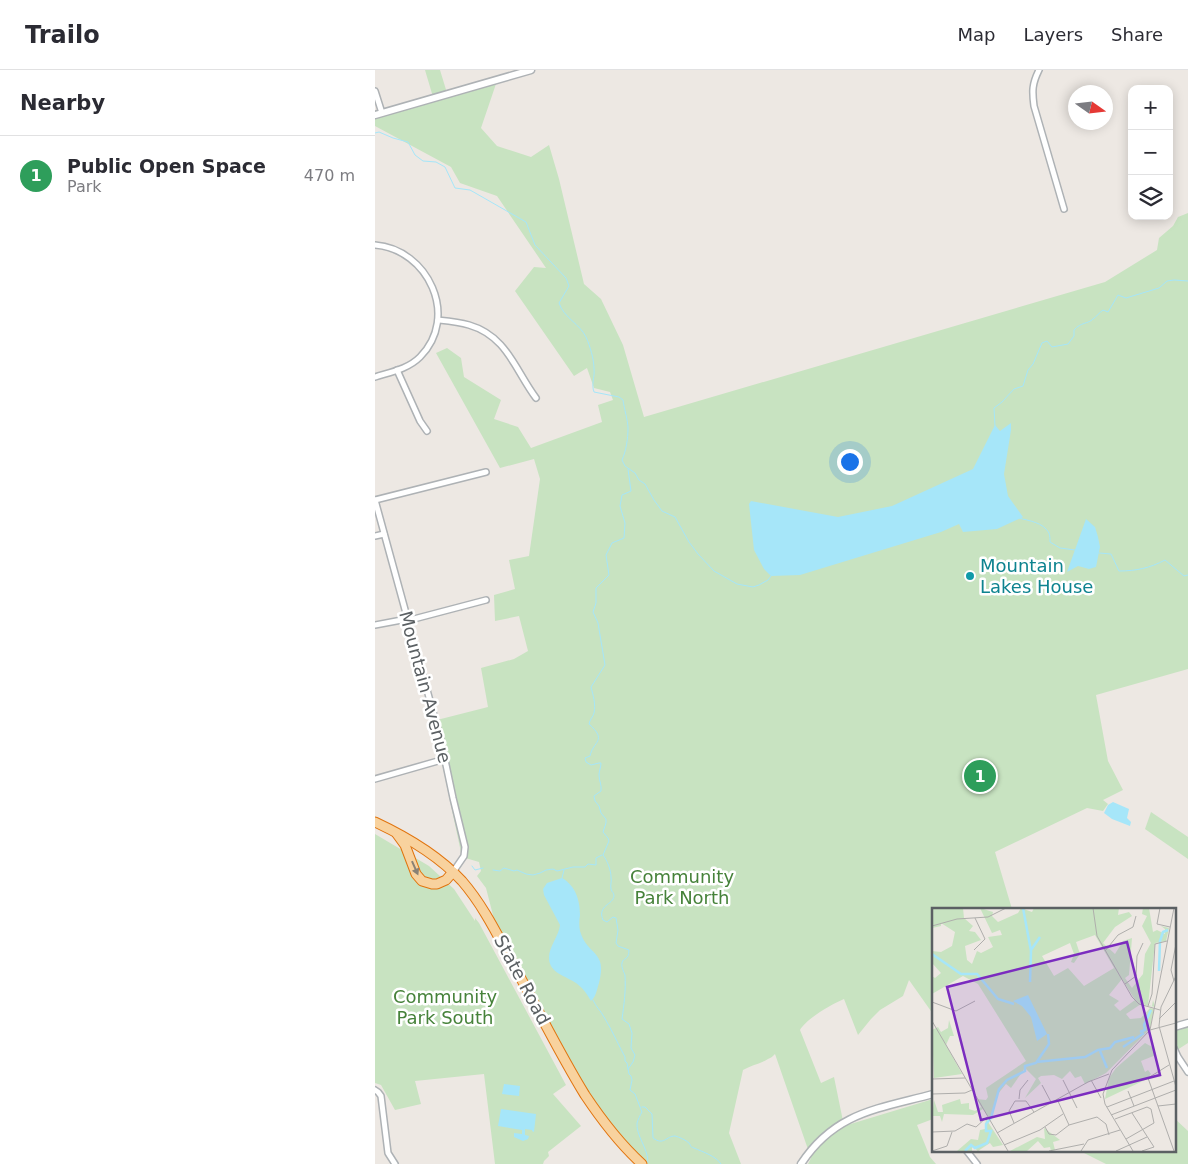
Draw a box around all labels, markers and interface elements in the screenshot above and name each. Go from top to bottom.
text: Trailo [25,21,100,49]
text: Map [957,24,995,45]
text: Layers [1023,24,1083,45]
text: Share [1111,24,1163,45]
north arrow [1068,85,1113,130]
map controls [1128,85,1173,220]
button: + [1128,85,1173,130]
text: Nearby [20,91,105,115]
button: − [1128,130,1173,175]
text: Public Open Space [67,155,266,177]
text: 1 [30,166,42,185]
text: 470 m [304,166,355,185]
button: layers [1128,175,1173,220]
text: Park [67,177,102,196]
your location [837,449,863,475]
place label: Mountain Lakes House [980,555,1093,597]
marker: Mountain Lakes House [964,570,976,582]
street label: Mountain Avenue [395,609,456,765]
pin: 1 [964,757,996,795]
one-way arrow [411,861,419,875]
park label: Community Park North [630,866,734,908]
inset map [932,908,1175,1152]
street label: State Road [490,931,555,1028]
park label: Community Park South [393,986,497,1028]

